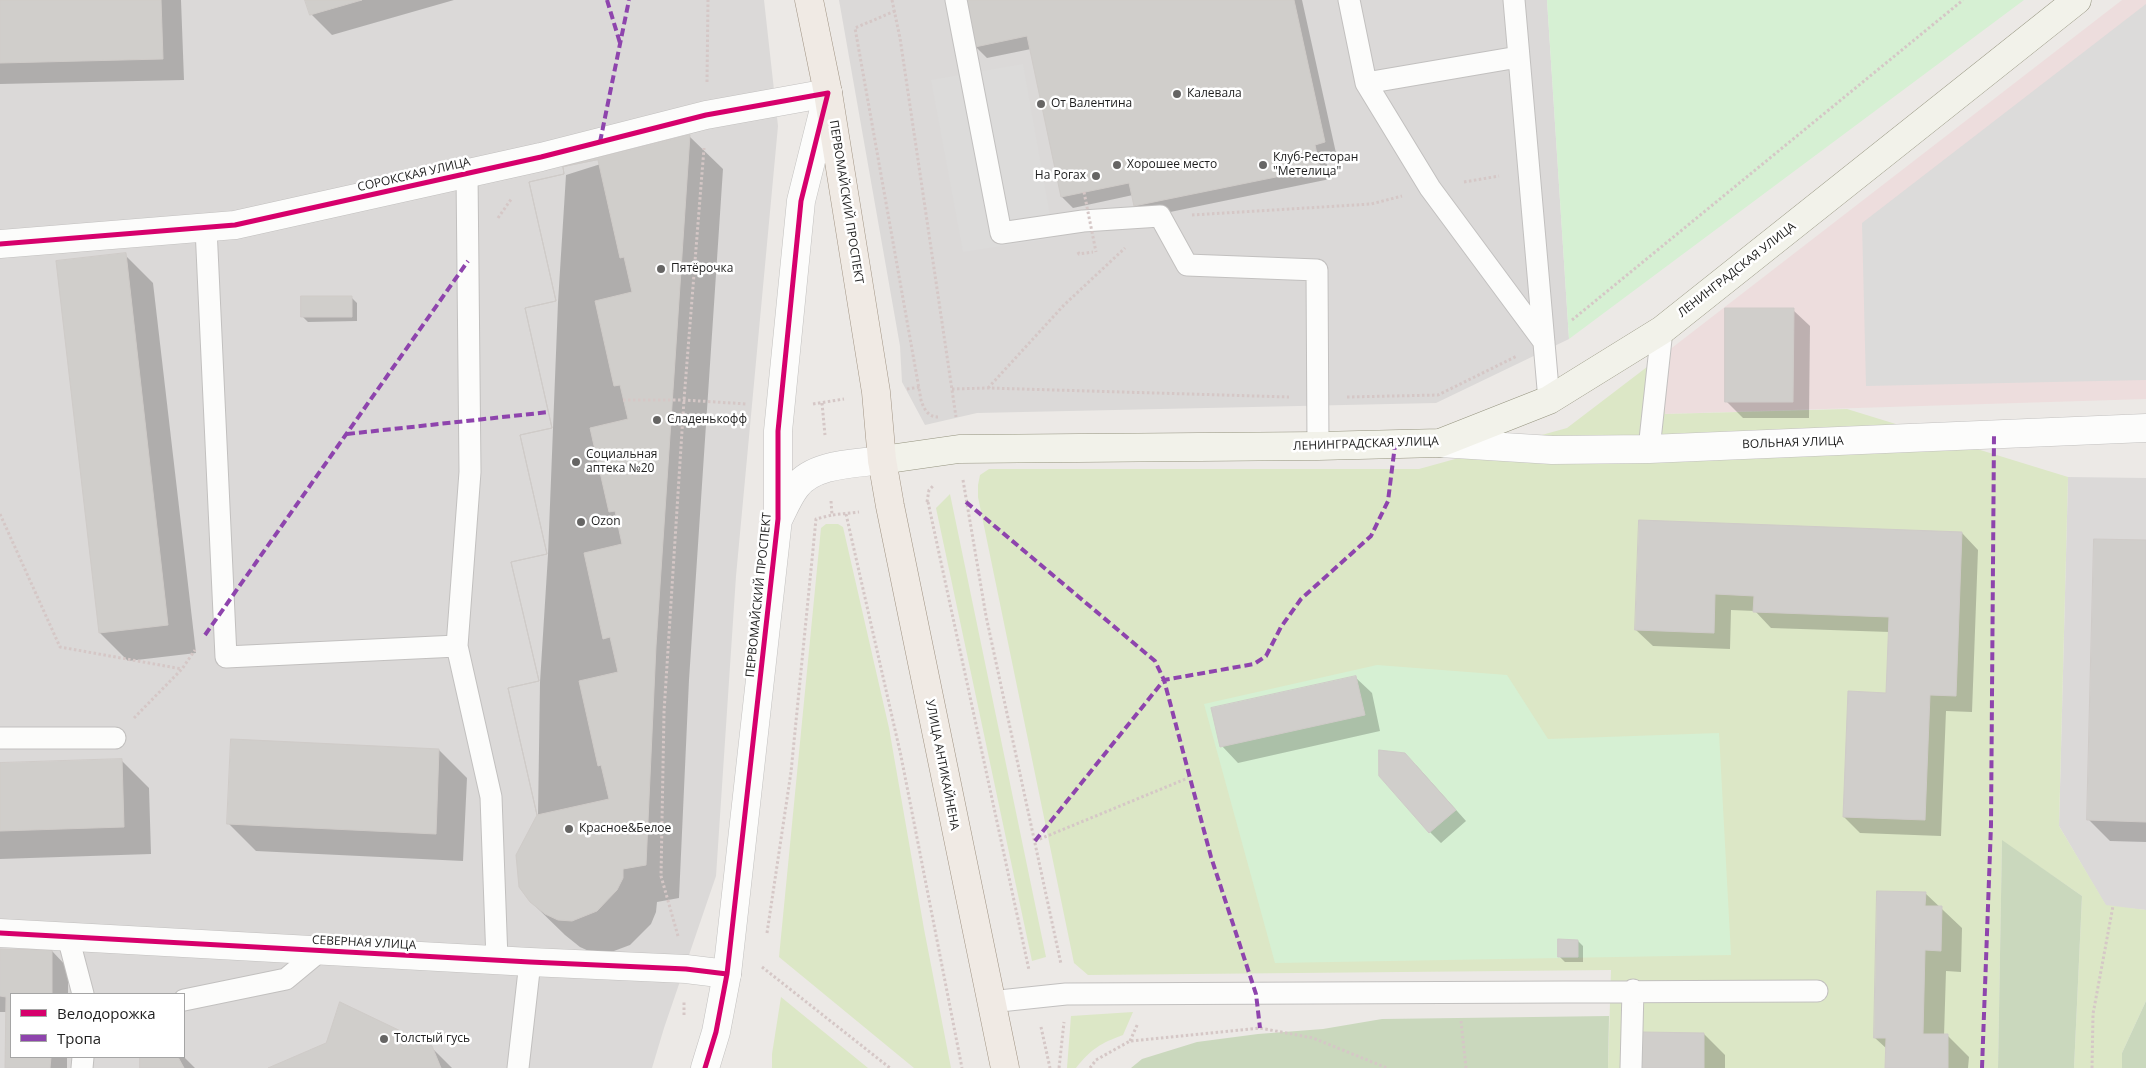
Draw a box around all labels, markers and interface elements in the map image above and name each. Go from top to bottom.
place label: Калевала [1187,87,1242,101]
marker: Калевала [1171,88,1183,100]
place label: От Валентина [1051,97,1132,111]
marker: От Валентина [1035,98,1047,110]
street label: ПЕРВОМАЙСКИЙ ПРОСПЕКТ [826,119,866,285]
place label: Клуб-Ресторан "Метелица" [1273,151,1358,179]
street label: СОРОКСКАЯ УЛИЦА [356,155,472,195]
place label: Хорошее место [1127,158,1217,172]
marker: Хорошее место [1111,159,1123,171]
marker: Клуб-Ресторан "Метелица" [1257,159,1269,171]
place label: На Рогах [1035,169,1086,183]
marker: На Рогах [1090,170,1102,182]
street label: ЛЕНИНГРАДСКАЯ УЛИЦА [1675,219,1799,321]
place label: Пятёрочка [671,262,733,276]
marker: Пятёрочка [655,263,667,275]
place label: Сладенькофф [667,413,747,427]
marker: Сладенькофф [651,414,663,426]
street label: ЛЕНИНГРАДСКАЯ УЛИЦА [1293,434,1439,454]
street label: ВОЛЬНАЯ УЛИЦА [1742,434,1844,452]
place label: Социальная аптека №20 [586,448,657,476]
marker: Социальная аптека №20 [570,456,582,468]
street label: ПЕРВОМАЙСКИЙ ПРОСПЕКТ [743,512,775,678]
place label: Ozon [591,515,621,529]
marker: Ozon [575,516,587,528]
street label: УЛИЦА АНТИКАЙНЕНА [922,699,962,831]
place label: Красное&Белое [579,822,671,836]
marker: Красное&Белое [563,823,575,835]
street label: СЕВЕРНАЯ УЛИЦА [311,933,417,953]
legend [10,993,185,1058]
text: Велодорожка [57,1003,156,1023]
text: Тропа [57,1028,101,1048]
place label: Толстый гусь [394,1032,470,1046]
marker: Толстый гусь [378,1033,390,1045]

